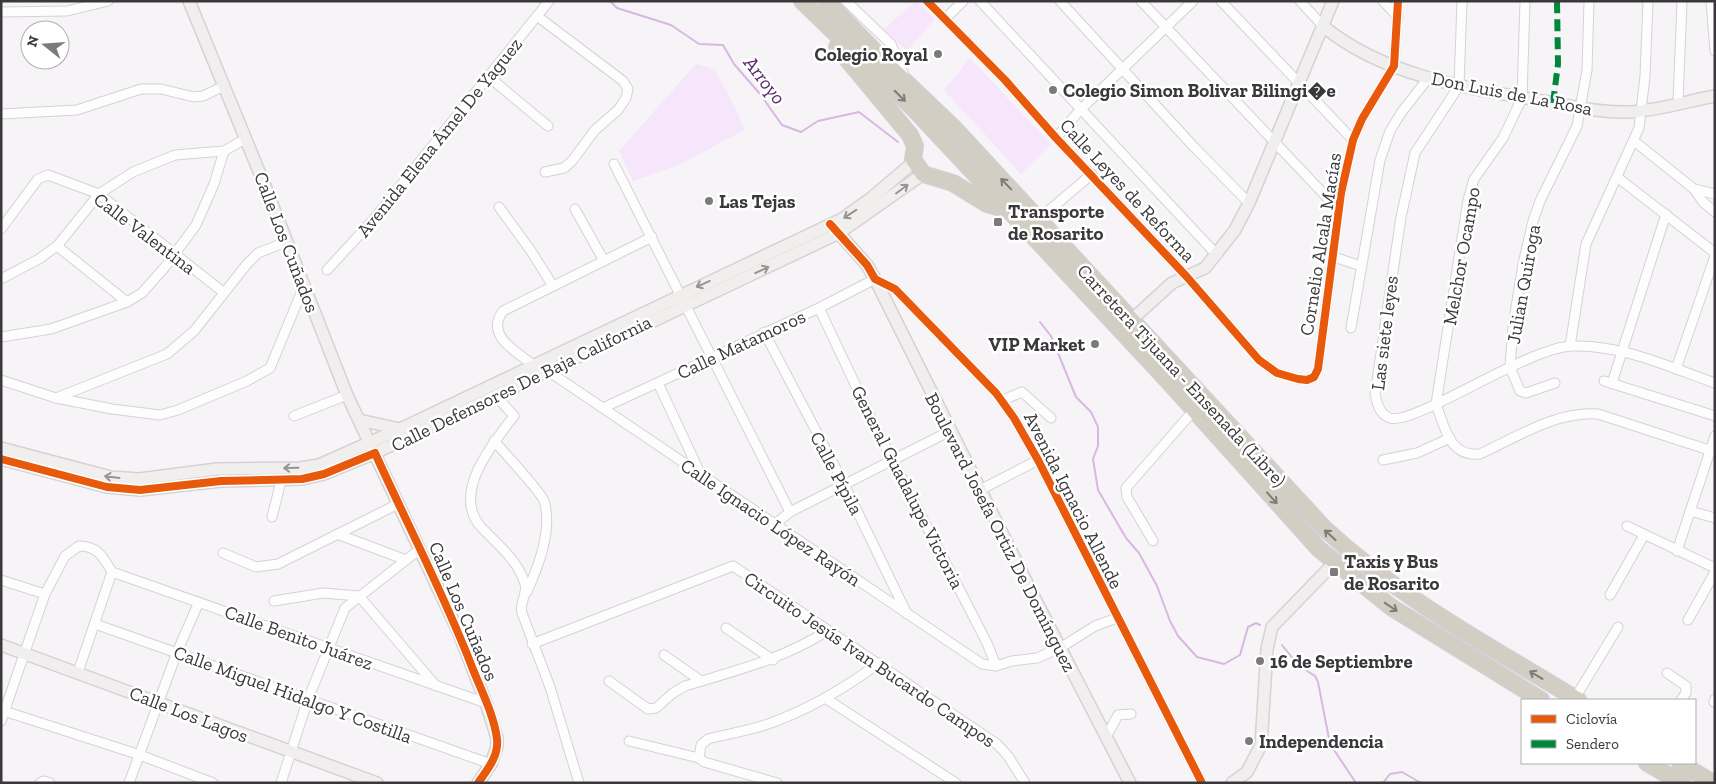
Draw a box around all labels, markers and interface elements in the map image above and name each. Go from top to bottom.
north arrow [20,20,70,70]
text: N [23,33,43,49]
street label: Avenida Elena Ámel De Yaguez [352,33,527,242]
place label: Colegio Royal [814,43,929,66]
marker: Colegio Royal [932,48,944,60]
water label: Arroyo [738,50,791,109]
street label: Don Luis de La Rosa [1430,67,1594,120]
place label: Colegio Simon Bolivar Bilingi�e [1063,79,1336,102]
marker: Colegio Simon Bolivar Bilingi�e [1047,84,1059,96]
one-way arrow [894,90,906,102]
street label: Calle Leyes de Reforma [1055,114,1200,267]
street label: Cornelio Alcala Macías [1295,151,1346,337]
street label: Calle Los Cuñados [249,168,324,316]
one-way arrow [1000,178,1012,191]
one-way arrow [895,183,908,194]
street label: Melchor Ocampo [1438,185,1485,327]
street label: Calle Valentina [89,188,200,279]
place label: Las Tejas [719,190,796,213]
marker: Las Tejas [703,195,715,207]
place label: Transporte de Rosarito [1008,200,1104,245]
one-way arrow [843,209,857,219]
marker: Transporte de Rosarito [992,216,1004,228]
street label: Julian Quiroga [1502,223,1545,346]
street label: Carretera Tijuana - Ensenada (Libre) [1072,259,1291,491]
one-way arrow [754,264,769,274]
street label: Las siete leyes [1366,274,1403,392]
one-way arrow [696,280,711,289]
street label: Calle Matamoros [673,305,809,384]
street label: Calle Defensores De Baja California [387,310,655,457]
place label: VIP Market [989,333,1085,356]
marker: VIP Market [1089,338,1101,350]
street label: General Guadalupe Victoria [846,382,969,593]
street label: Boulevard Josefa Ortiz De Domínguez [920,389,1081,676]
street label: Avenida Ignacio Allende [1019,408,1128,592]
street label: Calle Pípila [805,428,868,519]
street label: Calle Ignacio López Rayón [676,454,865,591]
one-way arrow [283,463,300,473]
one-way arrow [104,472,120,482]
one-way arrow [1266,491,1278,504]
one-way arrow [1324,529,1337,540]
street label: Calle Los Cuñados [424,538,503,684]
place label: Taxis y Bus de Rosarito [1344,550,1439,595]
street label: Circuito Jesús Ivan Bucardo Campos [740,566,1000,752]
marker: Taxis y Bus de Rosarito [1328,566,1340,578]
street label: Calle Benito Juárez [222,600,376,675]
one-way arrow [1384,602,1398,612]
street label: Calle Miguel Hidalgo Y Costilla [171,641,415,748]
place label: 16 de Septiembre [1270,650,1413,673]
marker: 16 de Septiembre [1254,655,1266,667]
one-way arrow [1530,670,1544,680]
street label: Calle Los Lagos [126,681,252,748]
legend [1521,699,1696,764]
text: Ciclovía [1566,710,1617,728]
place label: Independencia [1259,730,1384,753]
marker: Independencia [1243,735,1255,747]
text: Sendero [1566,735,1619,753]

